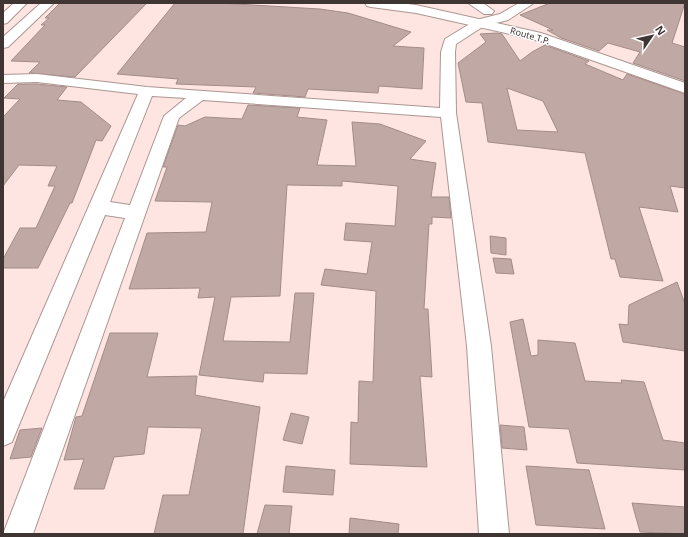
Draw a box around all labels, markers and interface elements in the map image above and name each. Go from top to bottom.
north arrow [632,16,672,56]
text: N [652,22,669,38]
street label: Route T.P. [509,24,552,47]

